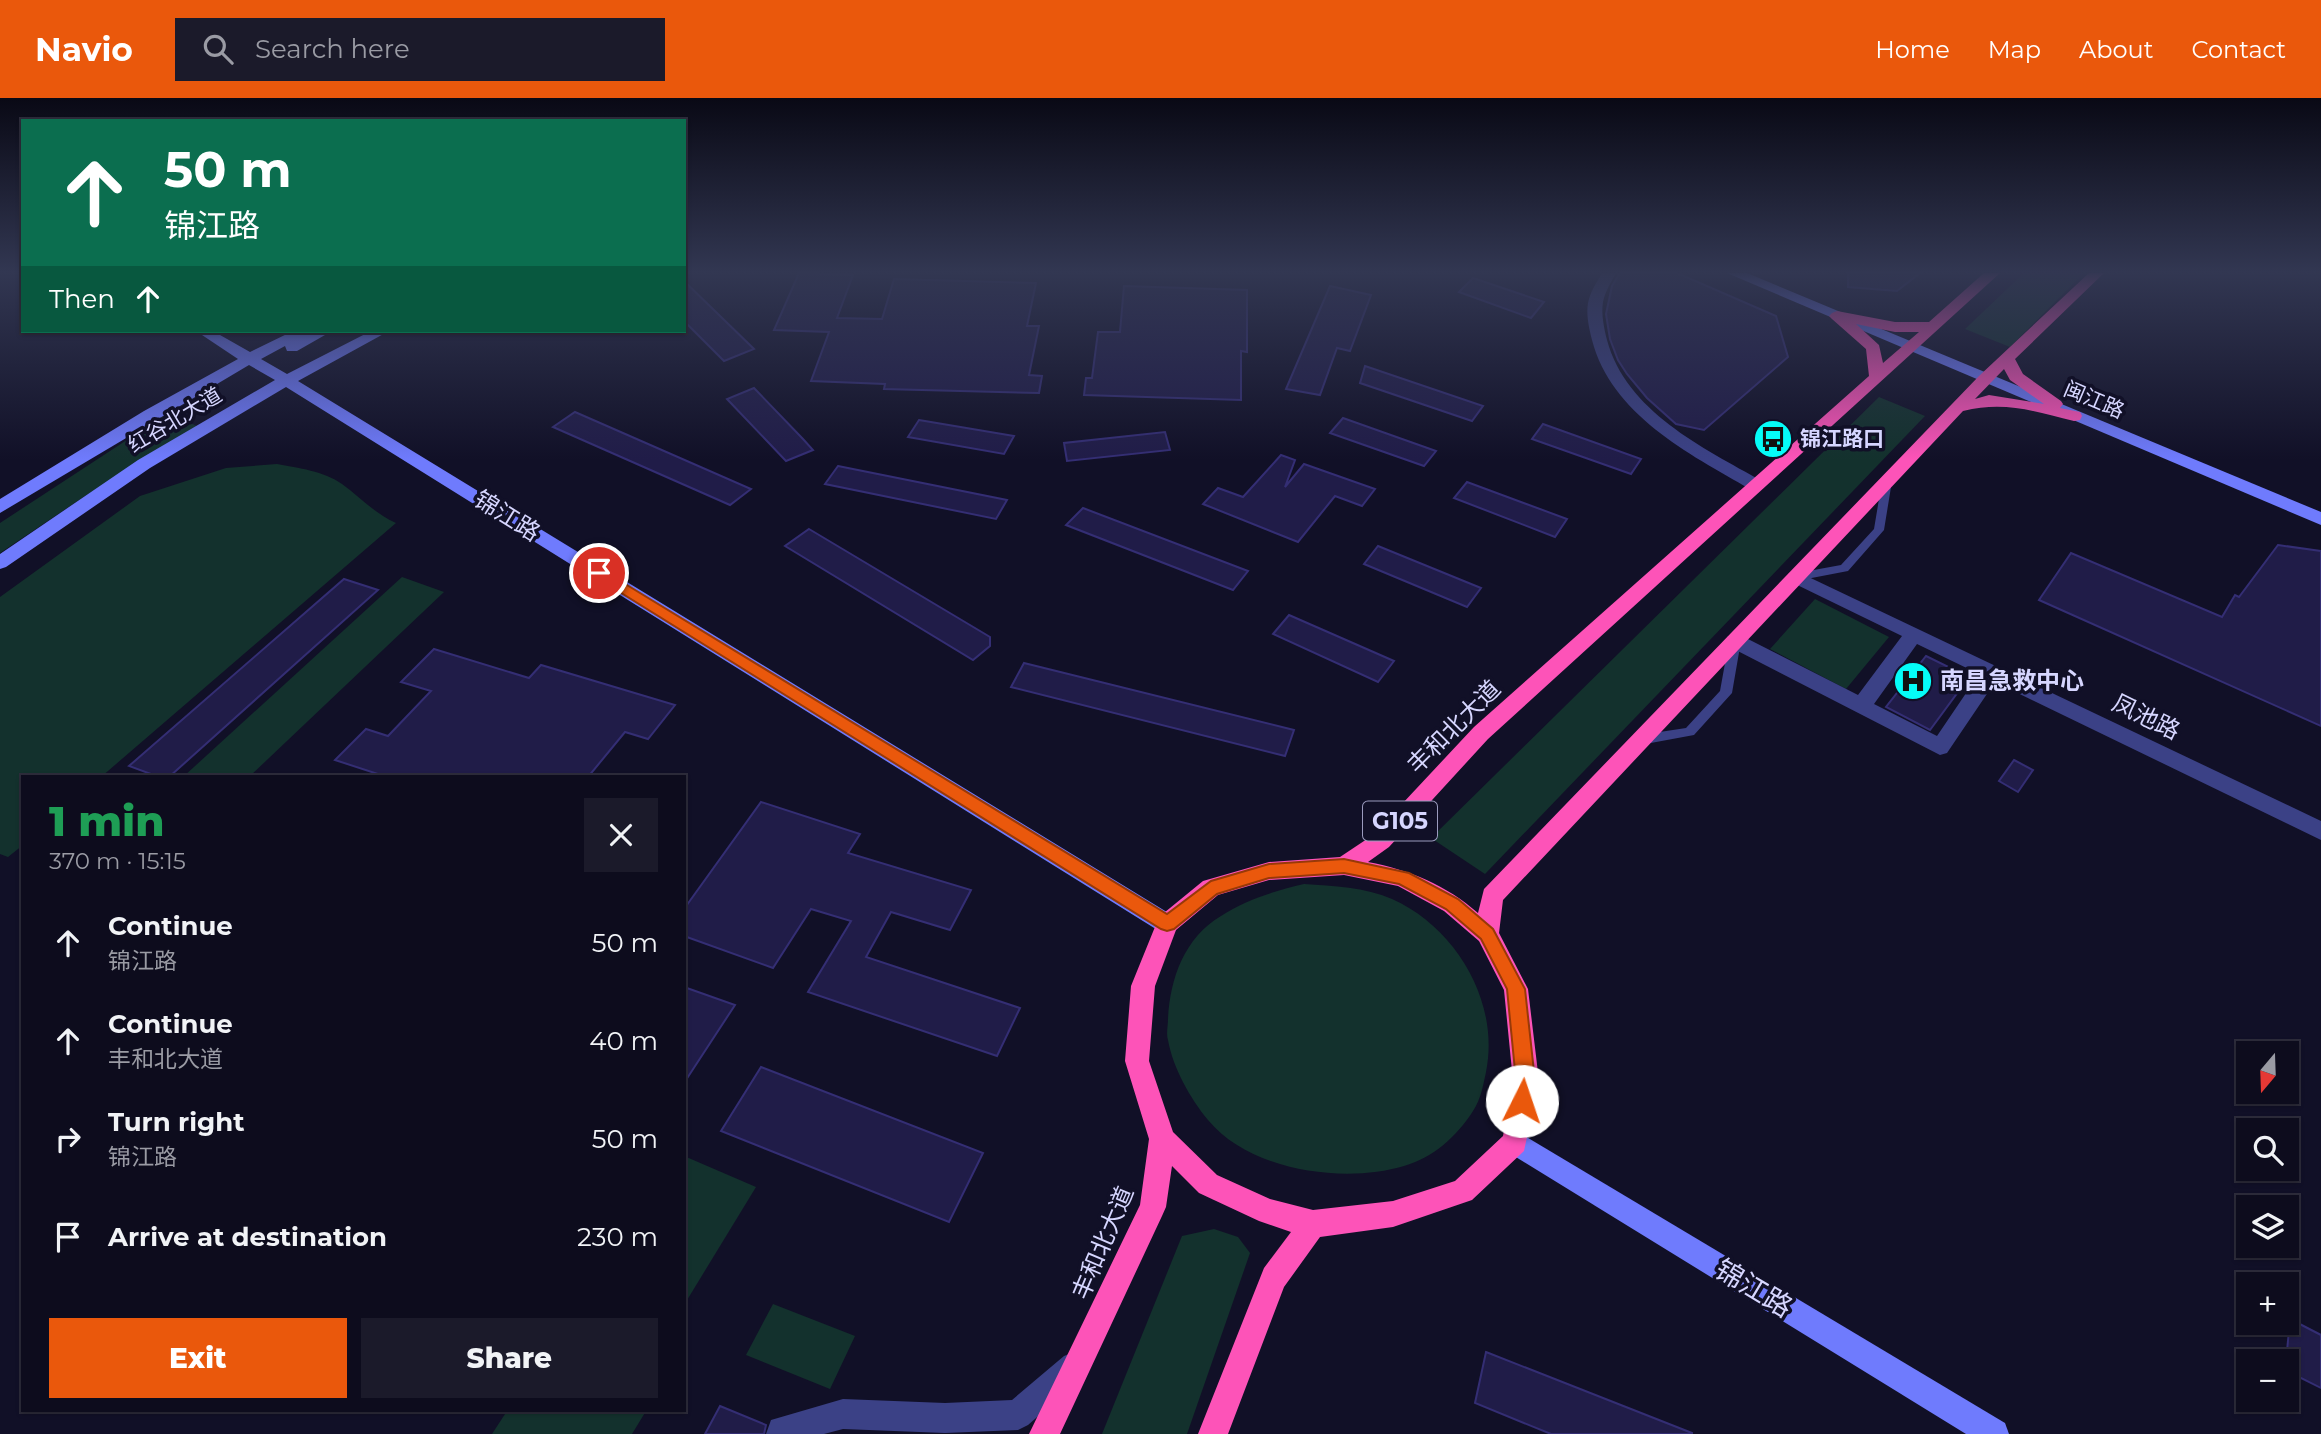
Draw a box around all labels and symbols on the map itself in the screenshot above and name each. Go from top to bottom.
street label: 闽江路 [2060,376,2128,423]
street label: 红谷北大道 [123,382,226,457]
bus stop icon: 锦江路口 [1752,418,1794,460]
place label: 锦江路口 [1800,426,1884,451]
street label: 锦江路 [469,484,545,547]
pin [569,543,629,603]
hospital icon: 南昌急救中心 [1892,660,1934,702]
place label: 南昌急救中心 [1940,666,2084,695]
street label: 丰和北大道 [1401,674,1506,779]
street label: 凤池路 [2108,688,2185,745]
road number: G105 [1363,802,1437,841]
north arrow [2236,1041,2300,1104]
position arrow [1485,1064,1559,1138]
street label: 丰和北大道 [1066,1182,1139,1304]
street label: 锦江路 [1709,1252,1799,1324]

